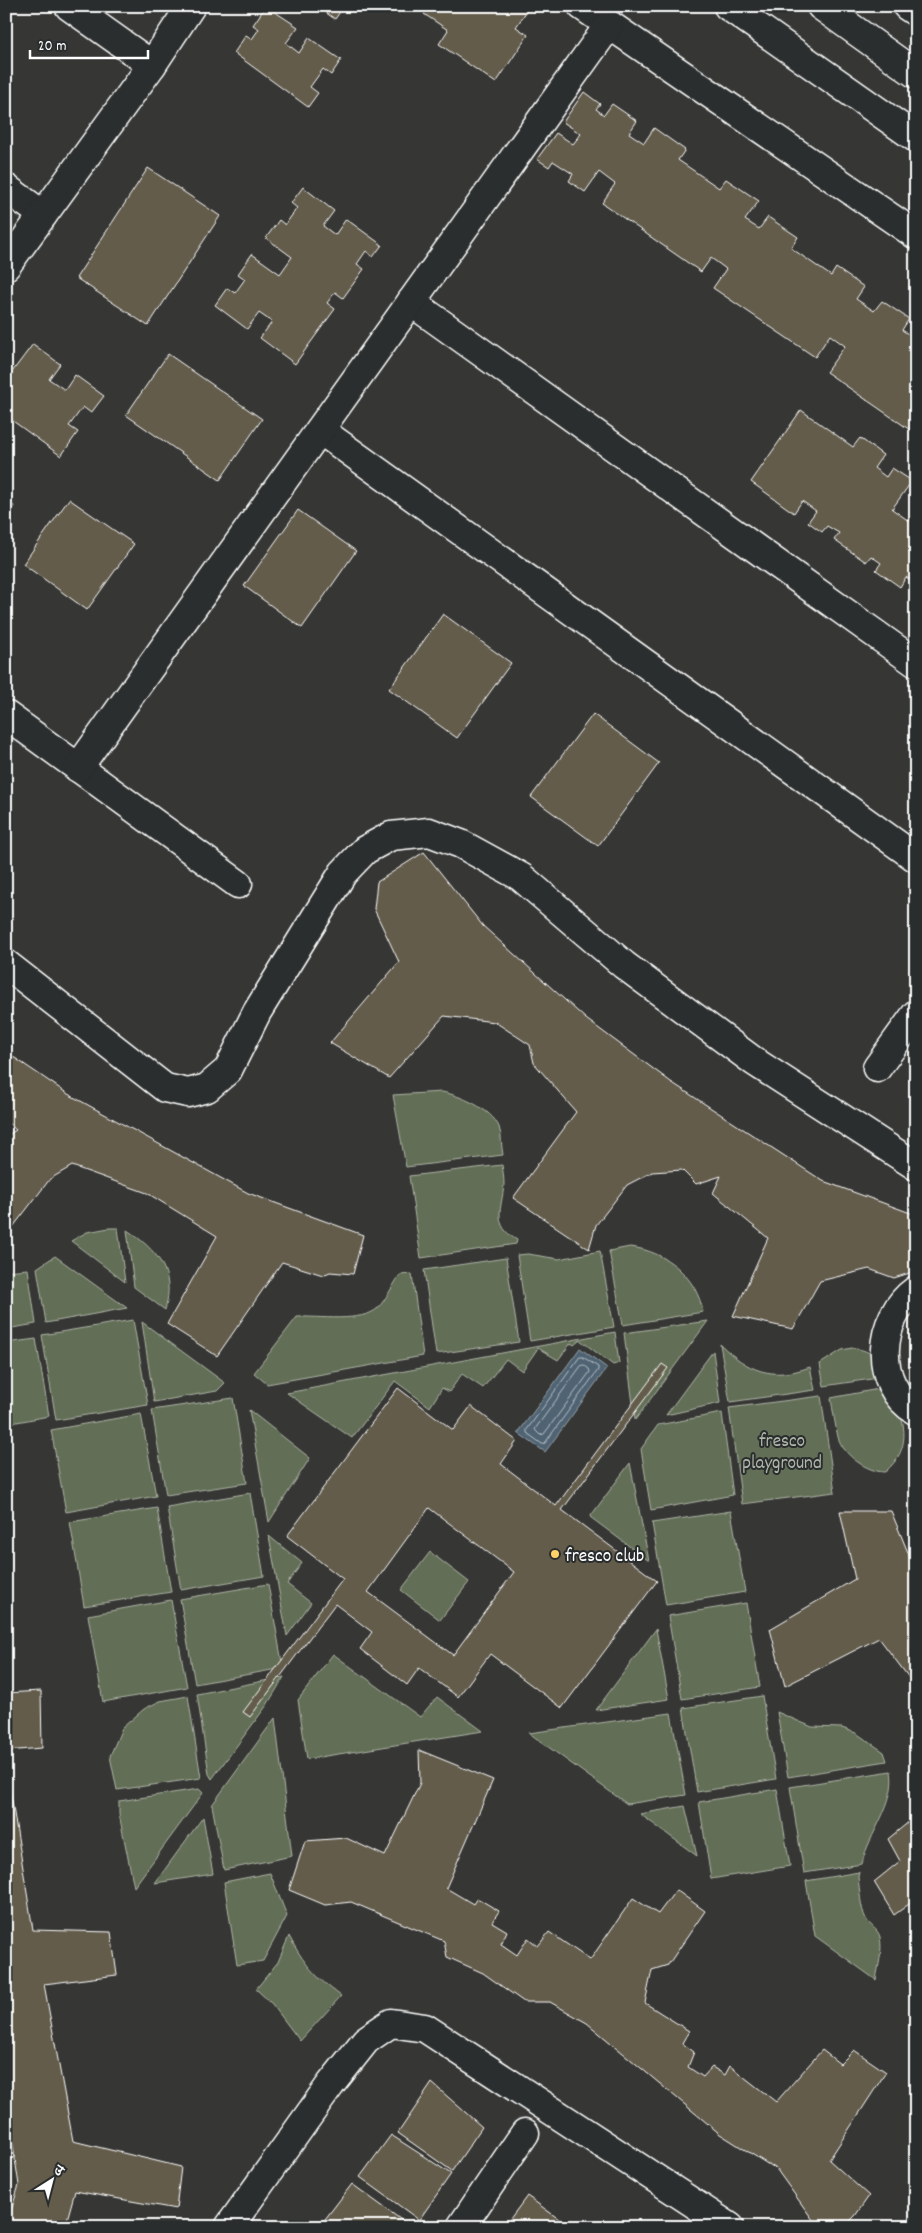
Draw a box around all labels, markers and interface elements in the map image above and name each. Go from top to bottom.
scale bar [30,28,148,60]
text: 20 m [38,36,66,58]
park label: fresco playground [742,1429,822,1478]
place label: fresco club [565,1544,644,1571]
marker: fresco club [549,1548,561,1560]
north arrow [28,2156,78,2206]
text: उ [49,2160,68,2182]

